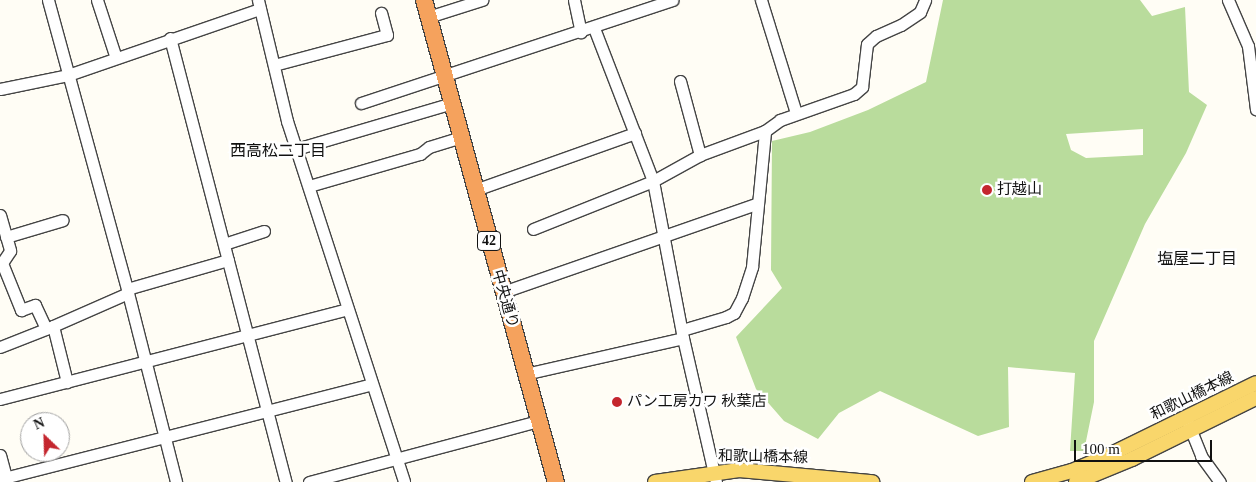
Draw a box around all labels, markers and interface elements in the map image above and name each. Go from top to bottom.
district label: 西高松二丁目 [230,141,326,161]
place label: 打越山 [997,181,1042,199]
marker: 打越山 [981,184,993,196]
road number: 42 [476,230,502,252]
district label: 塩屋二丁目 [1157,249,1237,269]
street label: 中央通り [488,268,522,330]
street label: 和歌山橋本線 [1148,368,1236,424]
place label: パン工房カワ 秋葉店 [627,393,766,411]
marker: パン工房カワ 秋葉店 [611,396,623,408]
north arrow [20,412,70,462]
text: N [31,415,47,433]
scale bar [1076,430,1214,462]
text: 100 m [1082,441,1120,457]
street label: 和歌山橋本線 [718,447,808,467]

